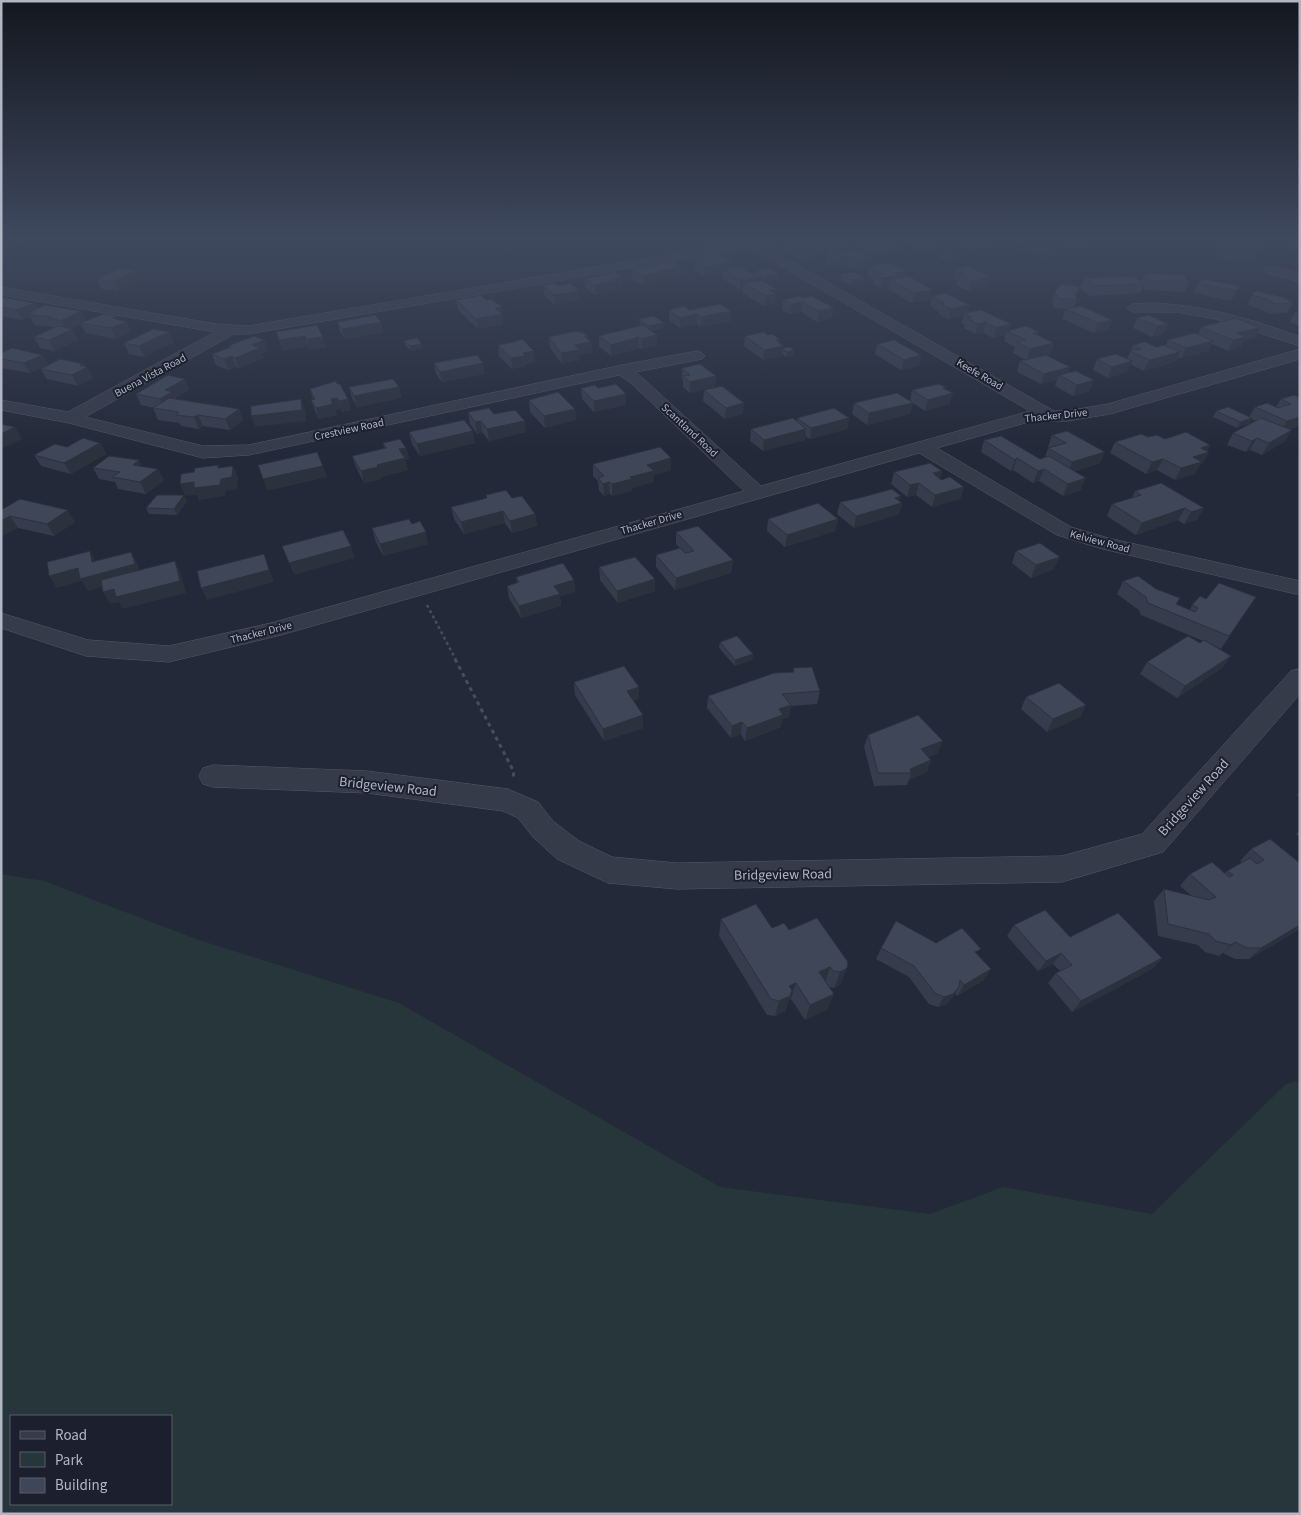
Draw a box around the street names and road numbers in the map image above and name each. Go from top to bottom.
street label: Buena Vista Road [112,350,189,401]
street label: Keefe Road [954,355,1006,394]
street label: Scantland Road [658,400,721,461]
street label: Thacker Drive [1024,405,1089,426]
street label: Crestview Road [313,415,385,444]
street label: Thacker Drive [619,506,684,538]
street label: Kelview Road [1068,526,1132,557]
street label: Thacker Drive [229,617,294,647]
street label: Bridgeview Road [1153,755,1234,841]
street label: Bridgeview Road [338,772,438,802]
street label: Bridgeview Road [734,864,832,886]

